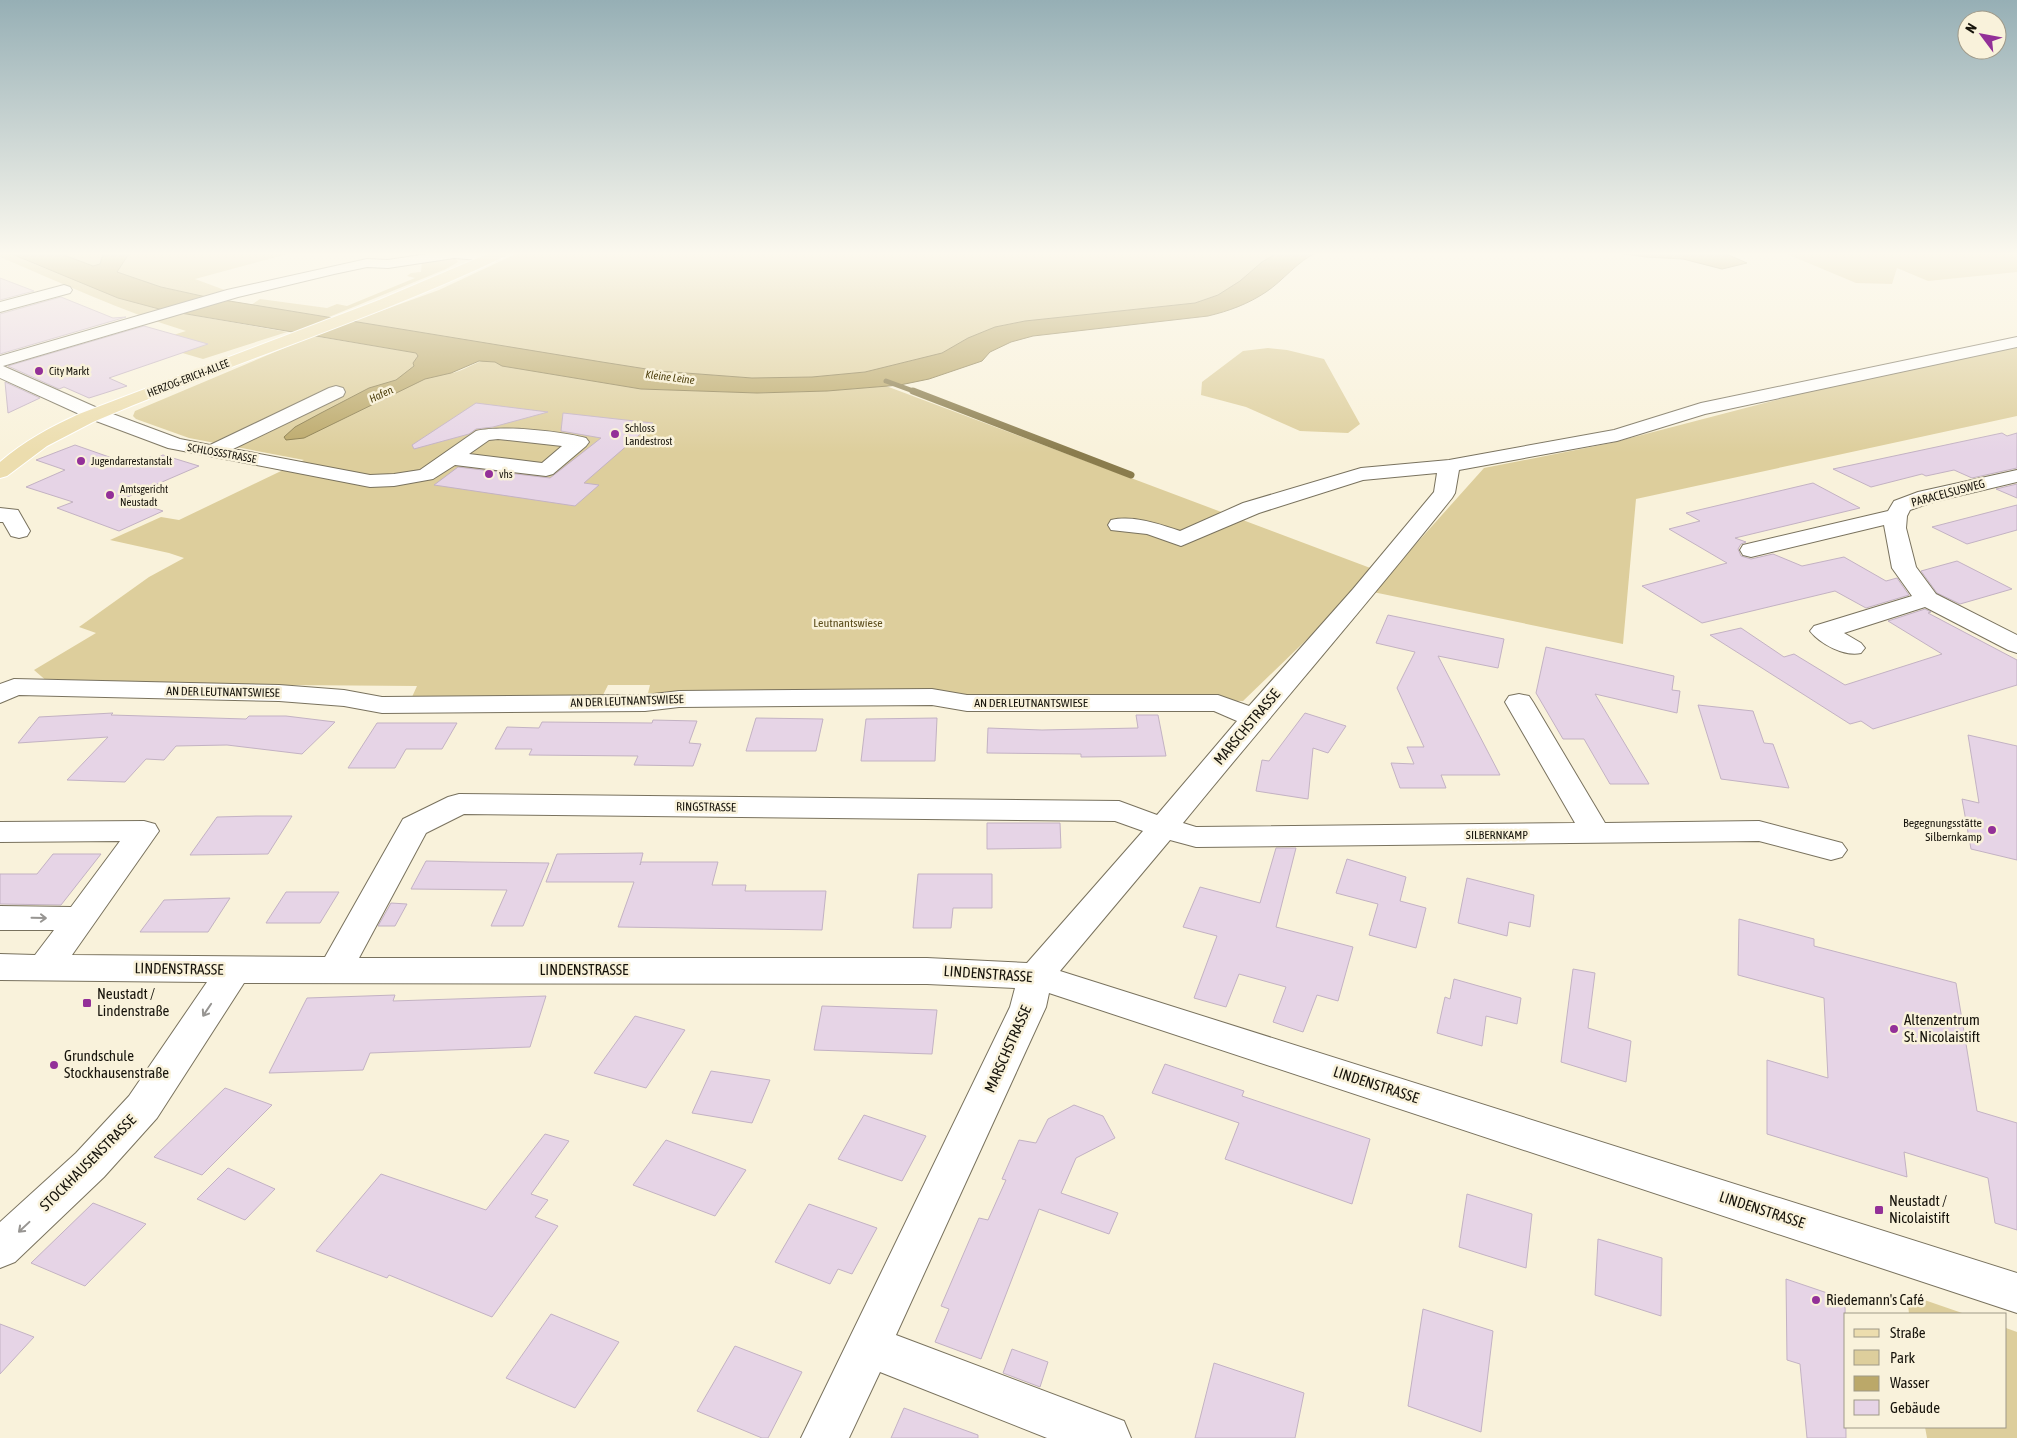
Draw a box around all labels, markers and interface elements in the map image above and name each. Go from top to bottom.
north arrow [1957,10,2007,60]
text: N [1962,20,1980,36]
street label: HERZOG-ERICH-ALLEE [145,357,231,399]
marker: City Markt [33,365,45,377]
place label: City Markt [49,365,89,377]
water label: Kleine Leine [645,368,695,386]
water label: Hafen [367,383,395,405]
place label: Schloss Landestrost [625,422,672,447]
marker: Schloss Landestrost [609,428,621,440]
street label: SCHLOSSSTRASSE [187,441,258,465]
marker: Jugendarrestanstalt [75,455,87,467]
place label: Jugendarrestanstalt [91,455,172,467]
marker: vhs [483,468,495,480]
place label: vhs [499,468,513,480]
street label: PARACELSUSWEG [1910,476,1986,510]
place label: Amtsgericht Neustadt [120,483,168,508]
marker: Amtsgericht Neustadt [104,489,116,501]
park label: Leutnantswiese [813,616,883,630]
street label: AN DER LEUTNANTSWIESE [166,684,280,700]
street label: MARSCHSTRASSE [1210,685,1284,768]
street label: AN DER LEUTNANTSWIESE [570,692,684,710]
street label: AN DER LEUTNANTSWIESE [974,696,1088,710]
street label: RINGSTRASSE [676,799,736,815]
place label: Begegnungsstätte Silbernkamp [1903,816,1982,844]
marker: Begegnungsstätte Silbernkamp [1986,824,1998,836]
street label: SILBERNKAMP [1466,828,1528,842]
one-way arrow [31,913,47,923]
street label: LINDENSTRASSE [134,959,224,978]
street label: LINDENSTRASSE [540,961,629,978]
street label: LINDENSTRASSE [943,962,1034,985]
place label: Neustadt / Lindenstraße [97,985,169,1019]
marker: Neustadt / Lindenstraße [81,997,93,1009]
street label: MARSCHSTRASSE [981,1002,1035,1095]
one-way arrow [202,1003,212,1017]
place label: Altenzentrum St. Nicolaistift [1904,1011,1980,1045]
marker: Altenzentrum St. Nicolaistift [1888,1023,1900,1035]
place label: Grundschule Stockhausenstraße [64,1047,169,1081]
marker: Grundschule Stockhausenstraße [48,1059,60,1071]
street label: LINDENSTRASSE [1331,1063,1422,1107]
street label: STOCKHAUSENSTRASSE [36,1111,140,1214]
street label: LINDENSTRASSE [1717,1188,1808,1232]
place label: Neustadt / Nicolaistift [1889,1192,1950,1226]
marker: Neustadt / Nicolaistift [1873,1204,1885,1216]
one-way arrow [17,1221,30,1233]
place label: Riedemann's Café [1826,1291,1924,1308]
marker: Riedemann's Café [1810,1294,1822,1306]
legend [1844,1313,2007,1428]
text: Straße [1890,1324,1926,1341]
text: Park [1890,1349,1915,1366]
text: Wasser [1890,1374,1930,1391]
text: Gebäude [1890,1399,1940,1416]

